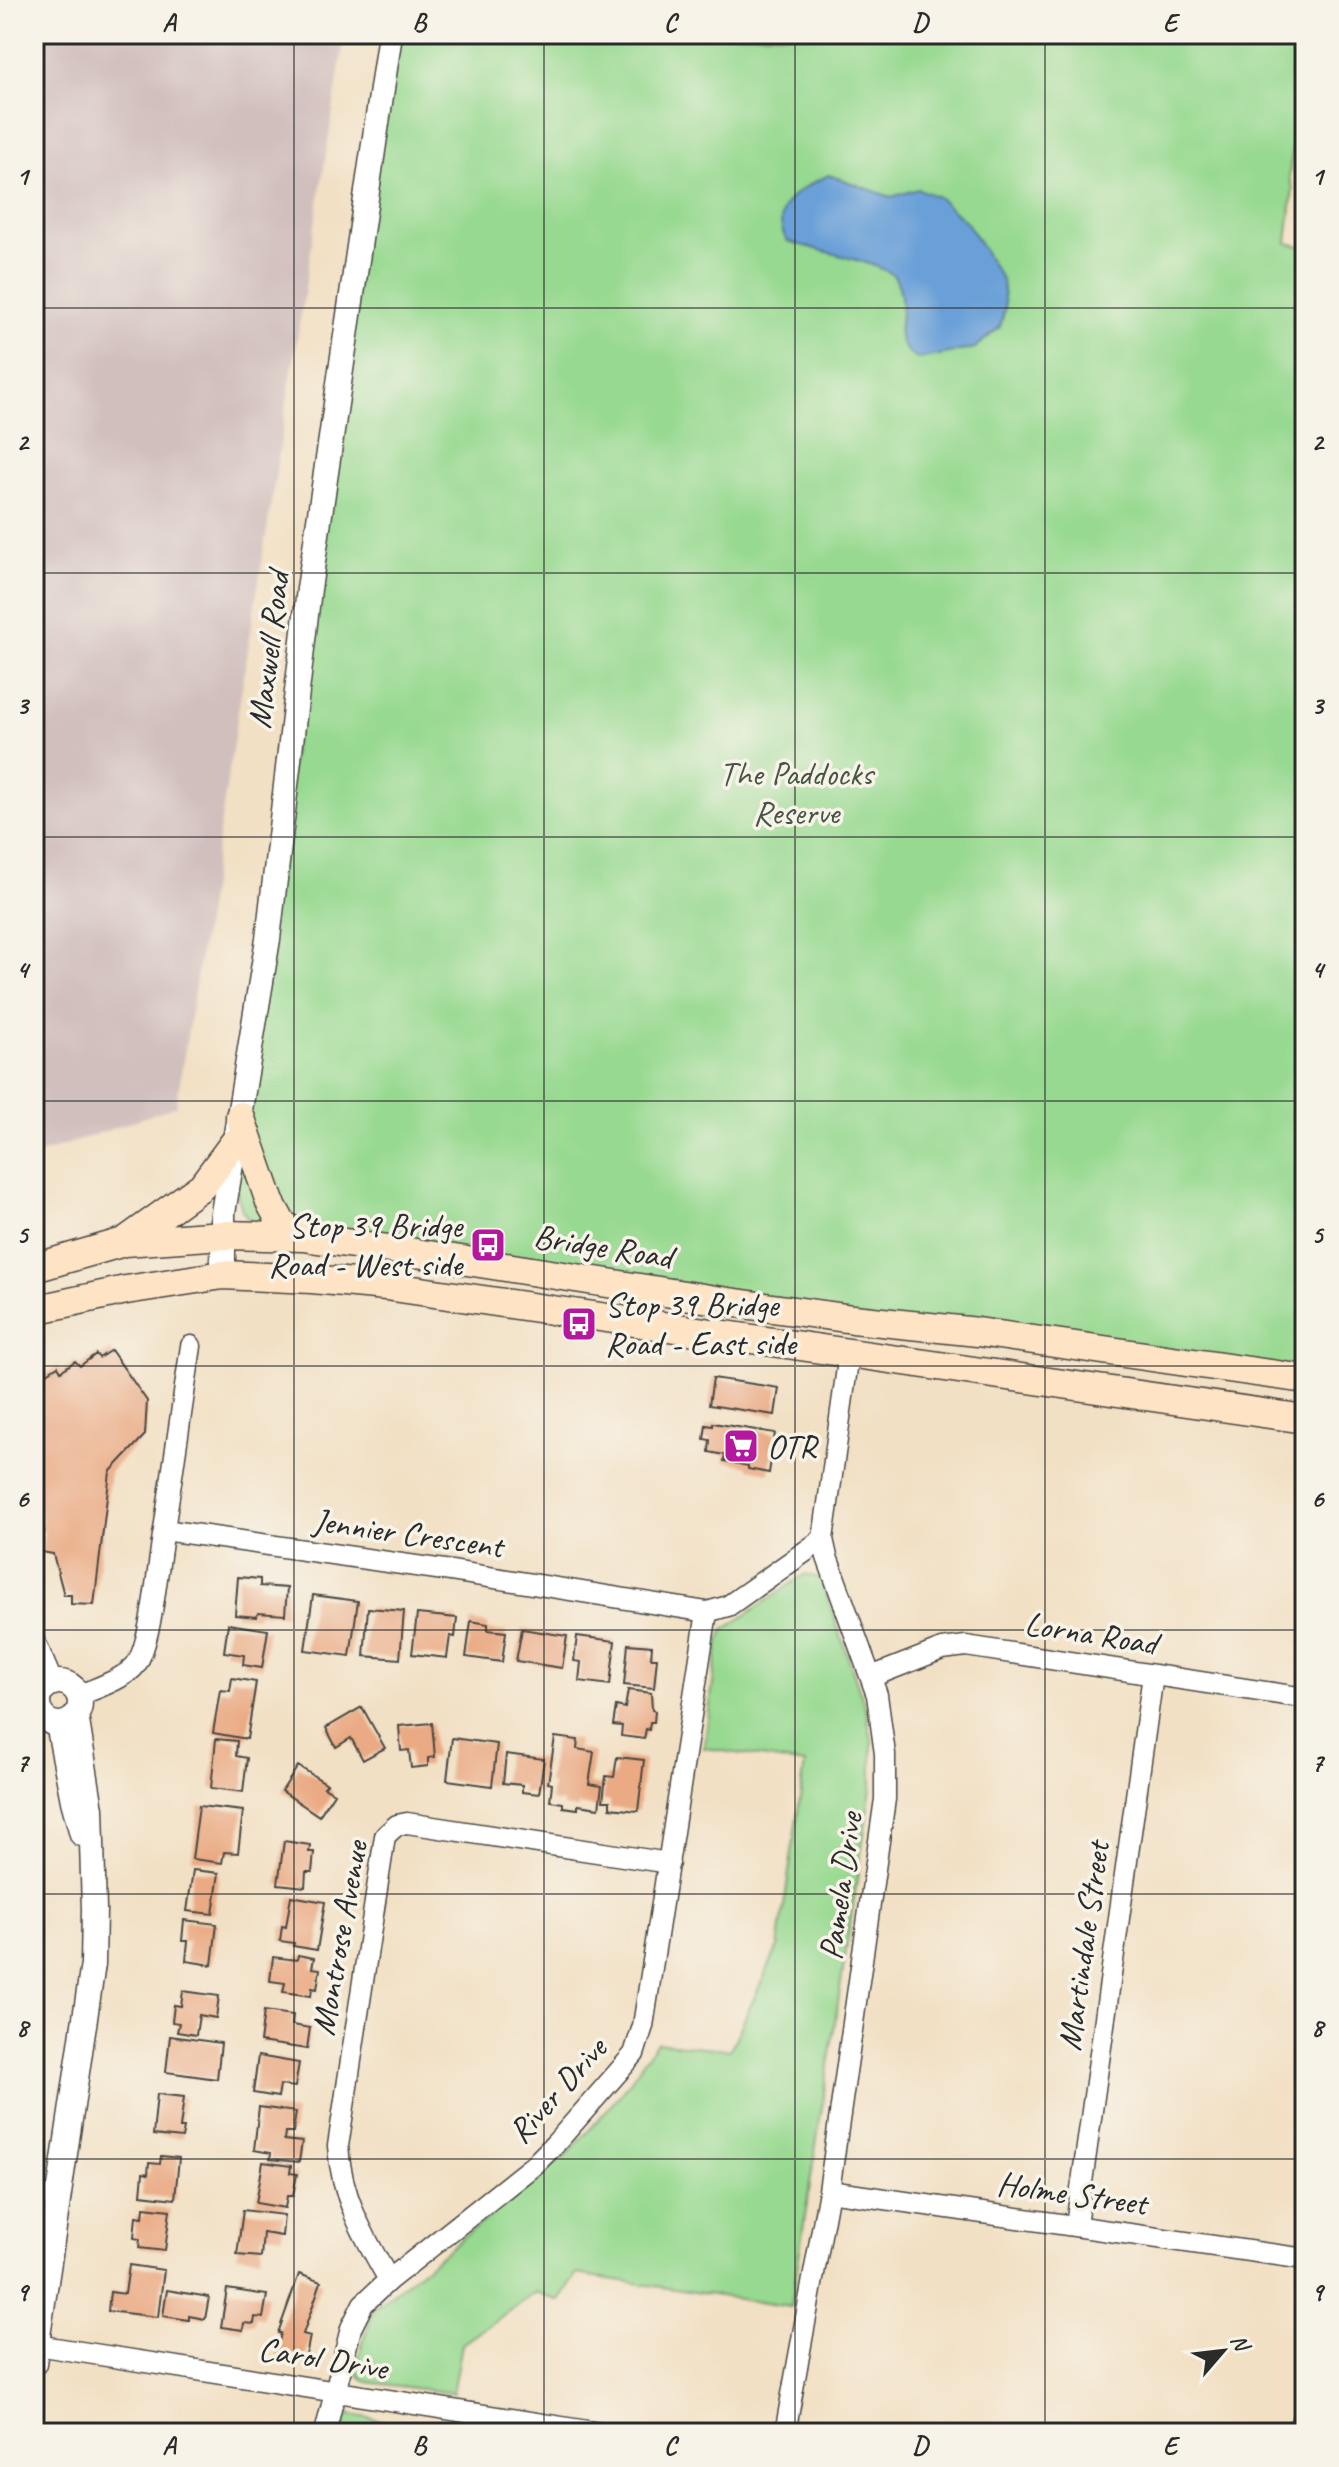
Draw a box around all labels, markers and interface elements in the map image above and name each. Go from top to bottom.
text: A [162,6,177,39]
text: B [412,6,428,39]
text: C [664,6,680,39]
text: D [912,6,930,39]
text: E [1163,6,1181,39]
text: 1 [16,160,31,193]
text: 1 [1311,160,1326,193]
text: 2 [16,425,30,458]
text: 2 [1311,425,1325,458]
street label: Maxwell Road [237,564,300,731]
text: 3 [16,689,30,722]
text: 3 [1311,689,1325,722]
park label: The Paddocks Reserve [719,752,876,834]
text: 4 [16,953,31,986]
text: 4 [1311,953,1326,986]
place label: Stop 39 Bridge Road - West side [268,1204,464,1286]
street label: Bridge Road [531,1214,680,1279]
text: 5 [16,1218,30,1251]
text: 5 [1311,1218,1325,1251]
bus stop icon: Stop 39 Bridge Road - West side [469,1226,507,1264]
place label: Stop 39 Bridge Road - East side [605,1283,798,1365]
bus stop icon: Stop 39 Bridge Road - East side [560,1305,598,1343]
place label: OTR [767,1425,819,1468]
supermarket icon: OTR [722,1427,760,1465]
text: 6 [16,1482,30,1515]
text: 6 [1311,1482,1325,1515]
street label: Jennier Crescent [309,1498,509,1568]
street label: Lorna Road [1022,1601,1165,1665]
text: 7 [16,1746,30,1779]
text: 7 [1311,1746,1325,1779]
street label: Pamela Drive [808,1808,872,1962]
street label: Martindale Street [1047,1835,1119,2053]
street label: Montrose Avenue [301,1836,378,2038]
text: 8 [16,2011,31,2044]
text: 8 [1311,2011,1326,2044]
street label: River Drive [498,2026,618,2152]
street label: Holme Street [995,2161,1153,2225]
text: 9 [16,2275,30,2308]
text: 9 [1311,2275,1325,2308]
north arrow [1183,2311,1263,2391]
street label: Carol Drive [256,2327,393,2390]
text: N [1224,2329,1257,2358]
text: A [162,2429,177,2462]
text: B [412,2429,428,2462]
text: C [664,2429,680,2462]
text: D [912,2429,930,2462]
text: E [1163,2429,1181,2462]

